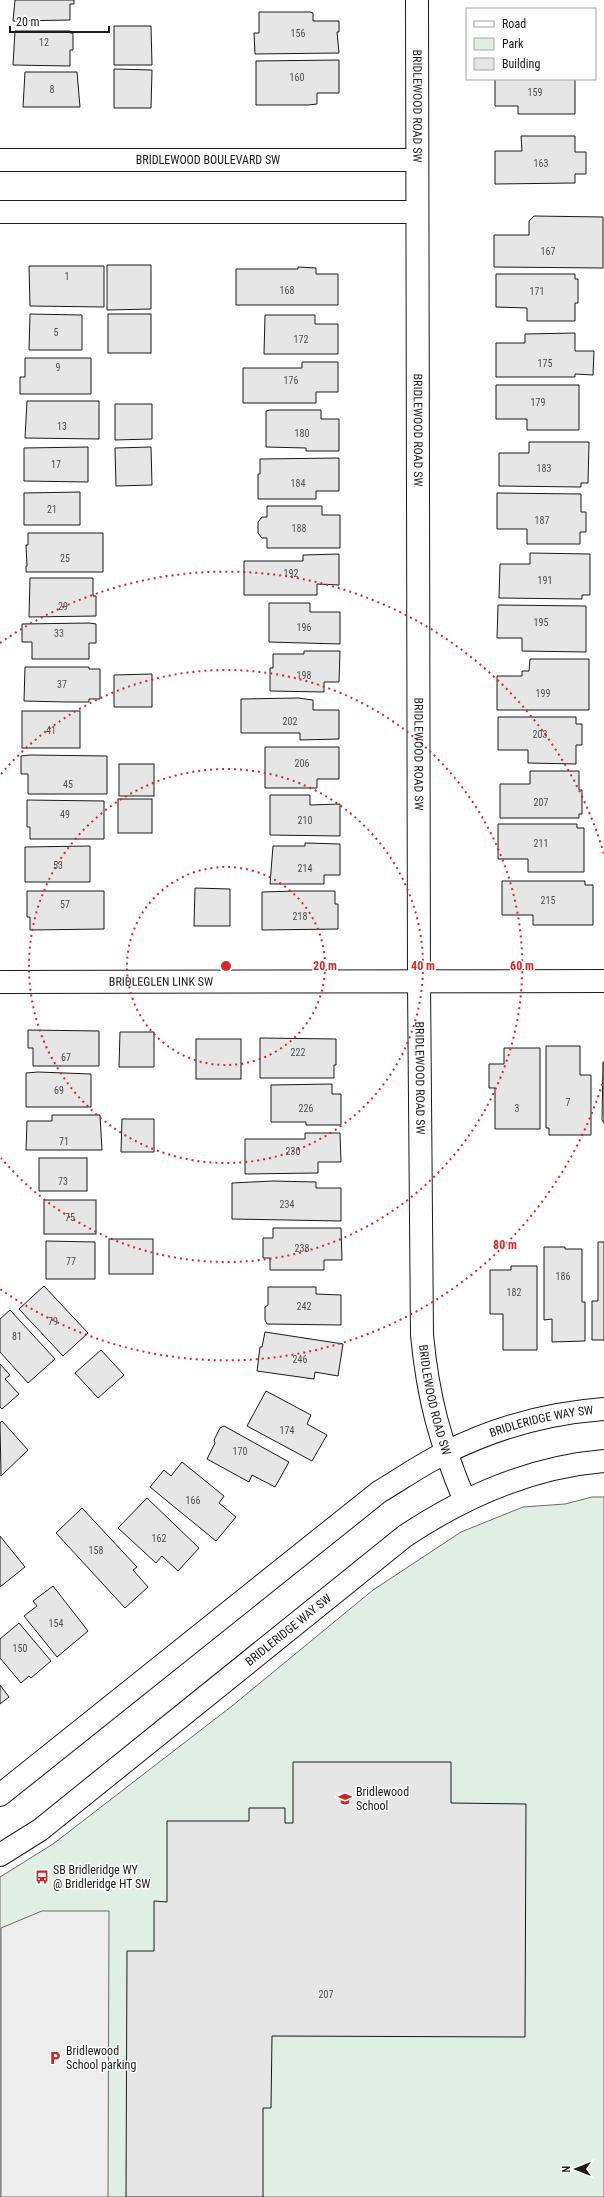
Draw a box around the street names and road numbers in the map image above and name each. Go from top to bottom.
street label: BRIDLEWOOD ROAD SW [410,49,424,163]
street label: BRIDLEWOOD BOULEVARD SW [136,153,280,167]
street label: BRIDLEWOOD ROAD SW [411,373,425,487]
street label: BRIDLEWOOD ROAD SW [411,697,426,811]
street label: BRIDLEGLEN LINK SW [109,975,213,989]
street label: BRIDLEWOOD ROAD SW [412,1021,427,1135]
street label: BRIDLEWOOD ROAD SW [416,1344,454,1457]
street label: BRIDLERIDGE WAY SW [488,1403,594,1440]
street label: BRIDLERIDGE WAY SW [243,1591,334,1669]

